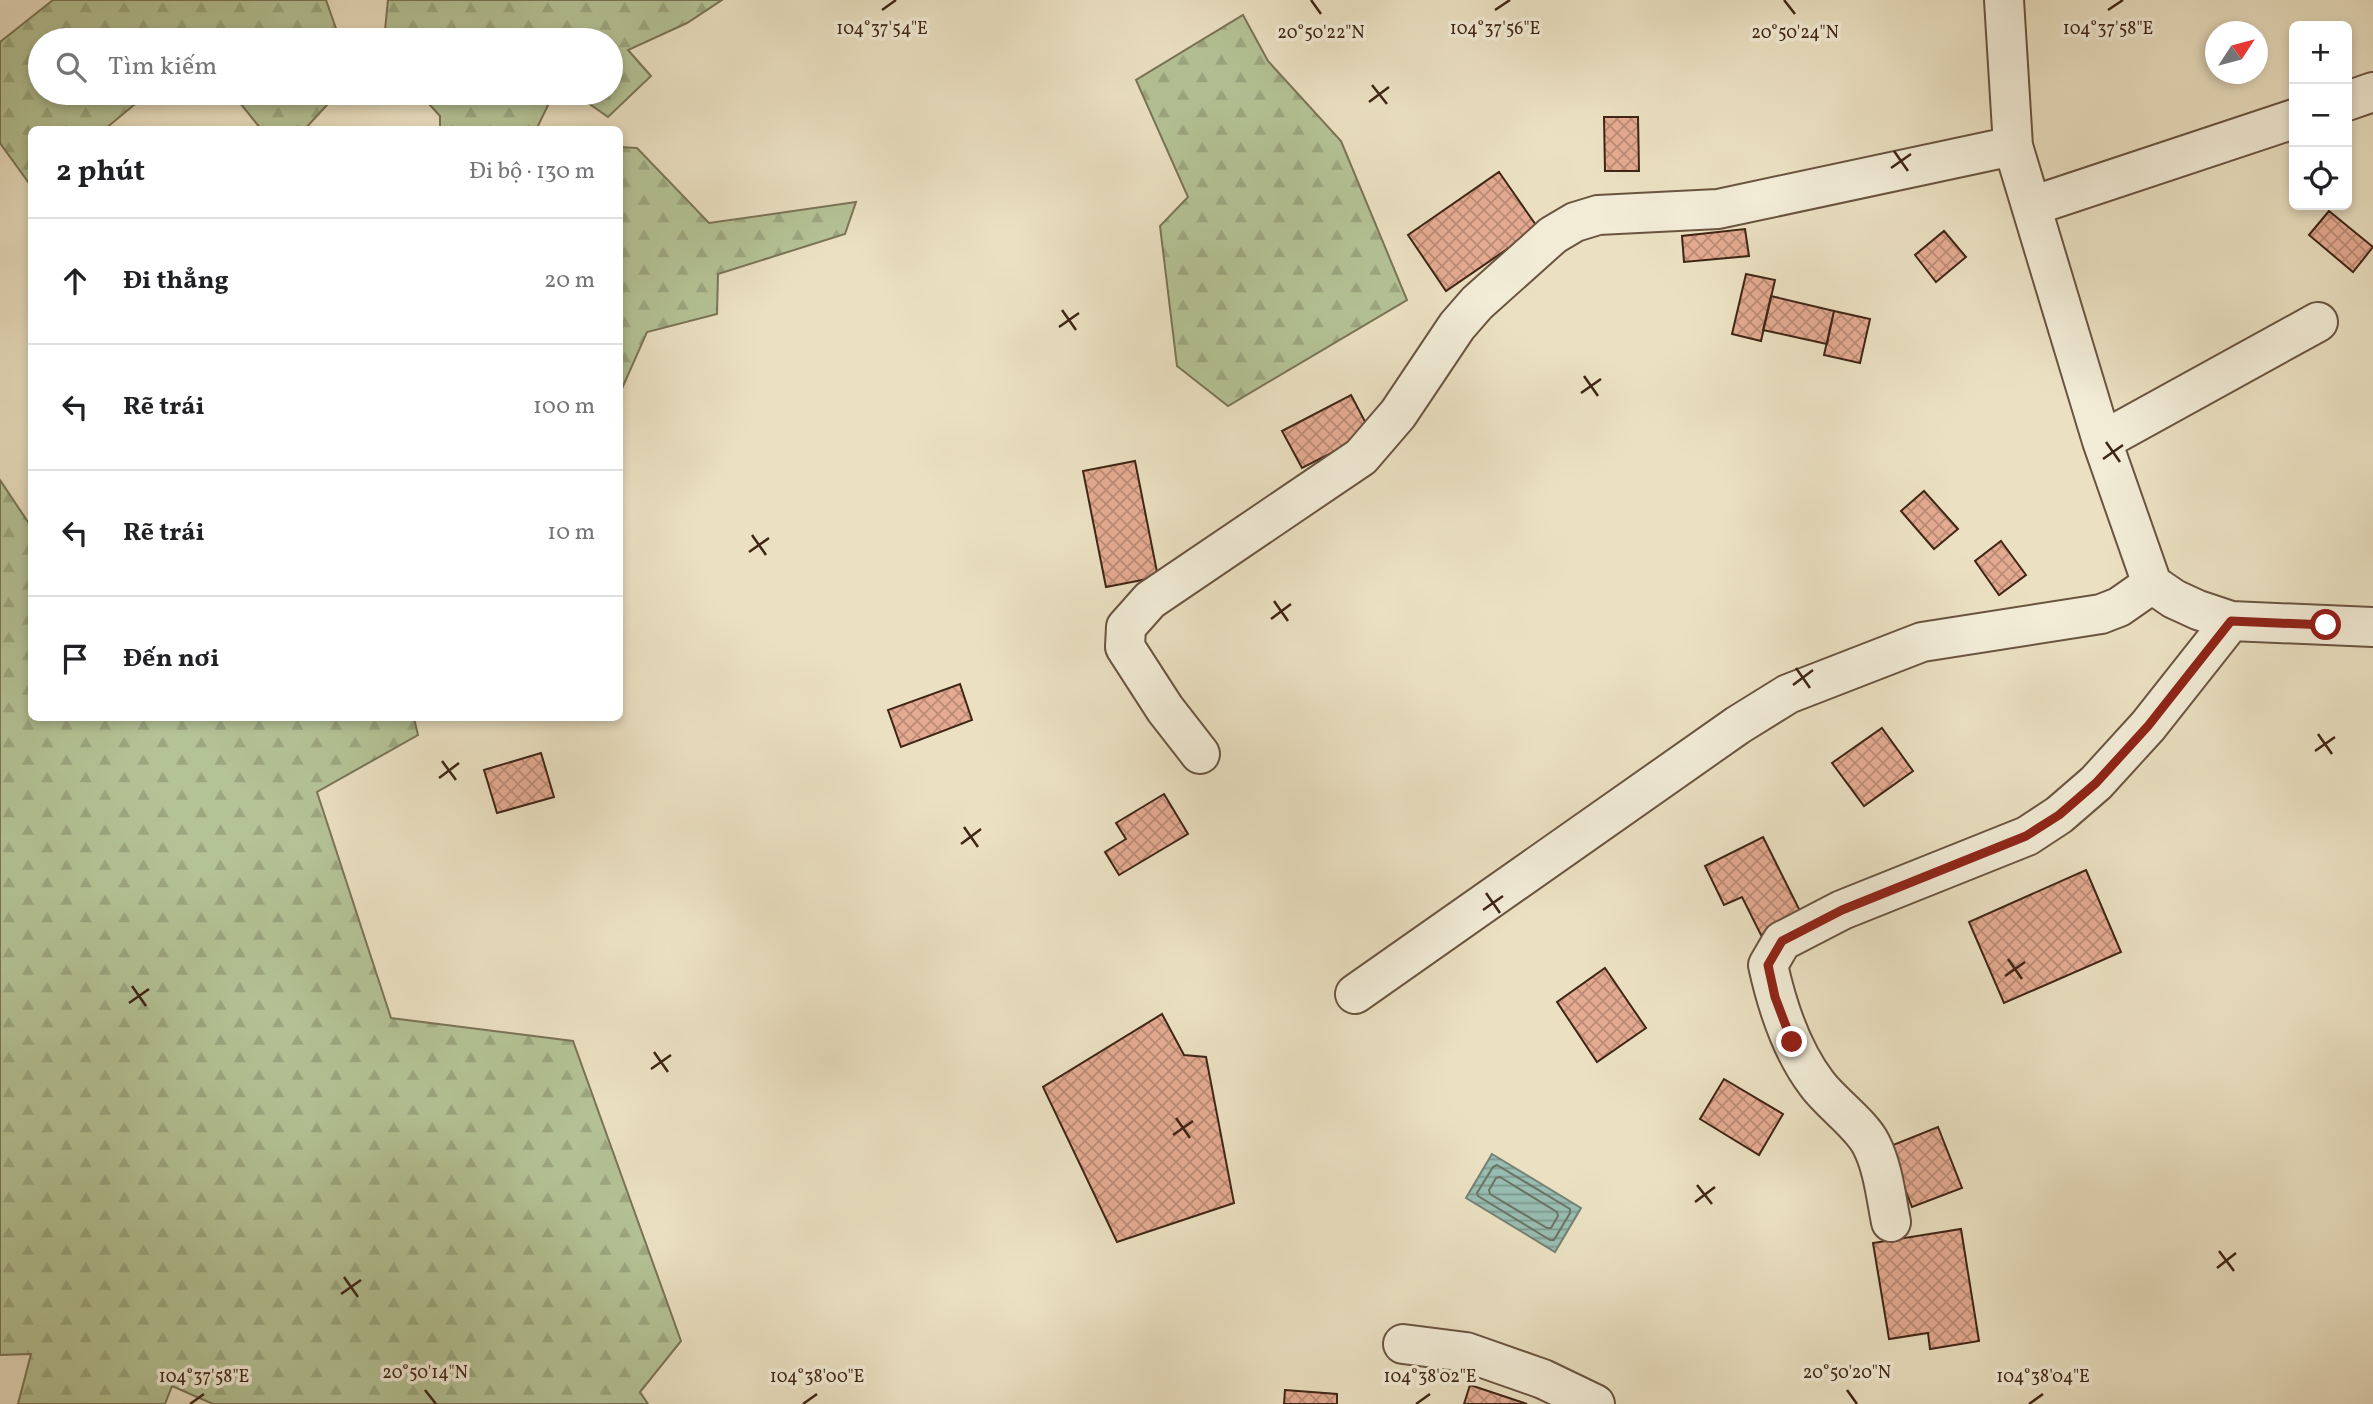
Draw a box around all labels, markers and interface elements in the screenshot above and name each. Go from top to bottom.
text: 104°37'54"E [836,17,928,42]
text: 104°37'56"E [1450,17,1540,42]
text: 104°37'58"E [2063,17,2153,42]
text: 20°50'22"N [1277,21,1365,46]
text: 20°50'24"N [1751,21,1839,46]
north arrow [2205,21,2268,84]
map controls [2289,21,2352,210]
button: + [2289,21,2352,84]
search box [28,28,623,105]
icon: search [52,48,90,86]
text: Tìm kiếm [108,49,217,85]
button: − [2289,84,2352,147]
button: locate [2289,147,2352,210]
text: 2 phút [56,151,145,193]
text: Đi bộ · 130 m [469,156,595,188]
icon: ahead [56,262,94,300]
text: Đi thẳng [123,263,229,299]
text: 20 m [544,265,595,297]
icon: left [56,388,94,426]
text: Rẽ trái [123,389,205,425]
text: 100 m [533,391,595,423]
icon: left [56,514,94,552]
text: Rẽ trái [123,515,205,551]
text: 10 m [547,517,595,549]
route start [2310,609,2341,640]
icon: arrive [56,640,94,678]
text: Đến nơi [123,641,219,677]
route end [1776,1026,1807,1057]
text: 20°50'14"N [382,1361,468,1386]
text: 20°50'20"N [1803,1361,1891,1386]
text: 104°37'58"E [159,1365,249,1390]
text: 104°38'00"E [770,1365,864,1390]
text: 104°38'02"E [1384,1365,1477,1390]
text: 104°38'04"E [1996,1365,2090,1390]

